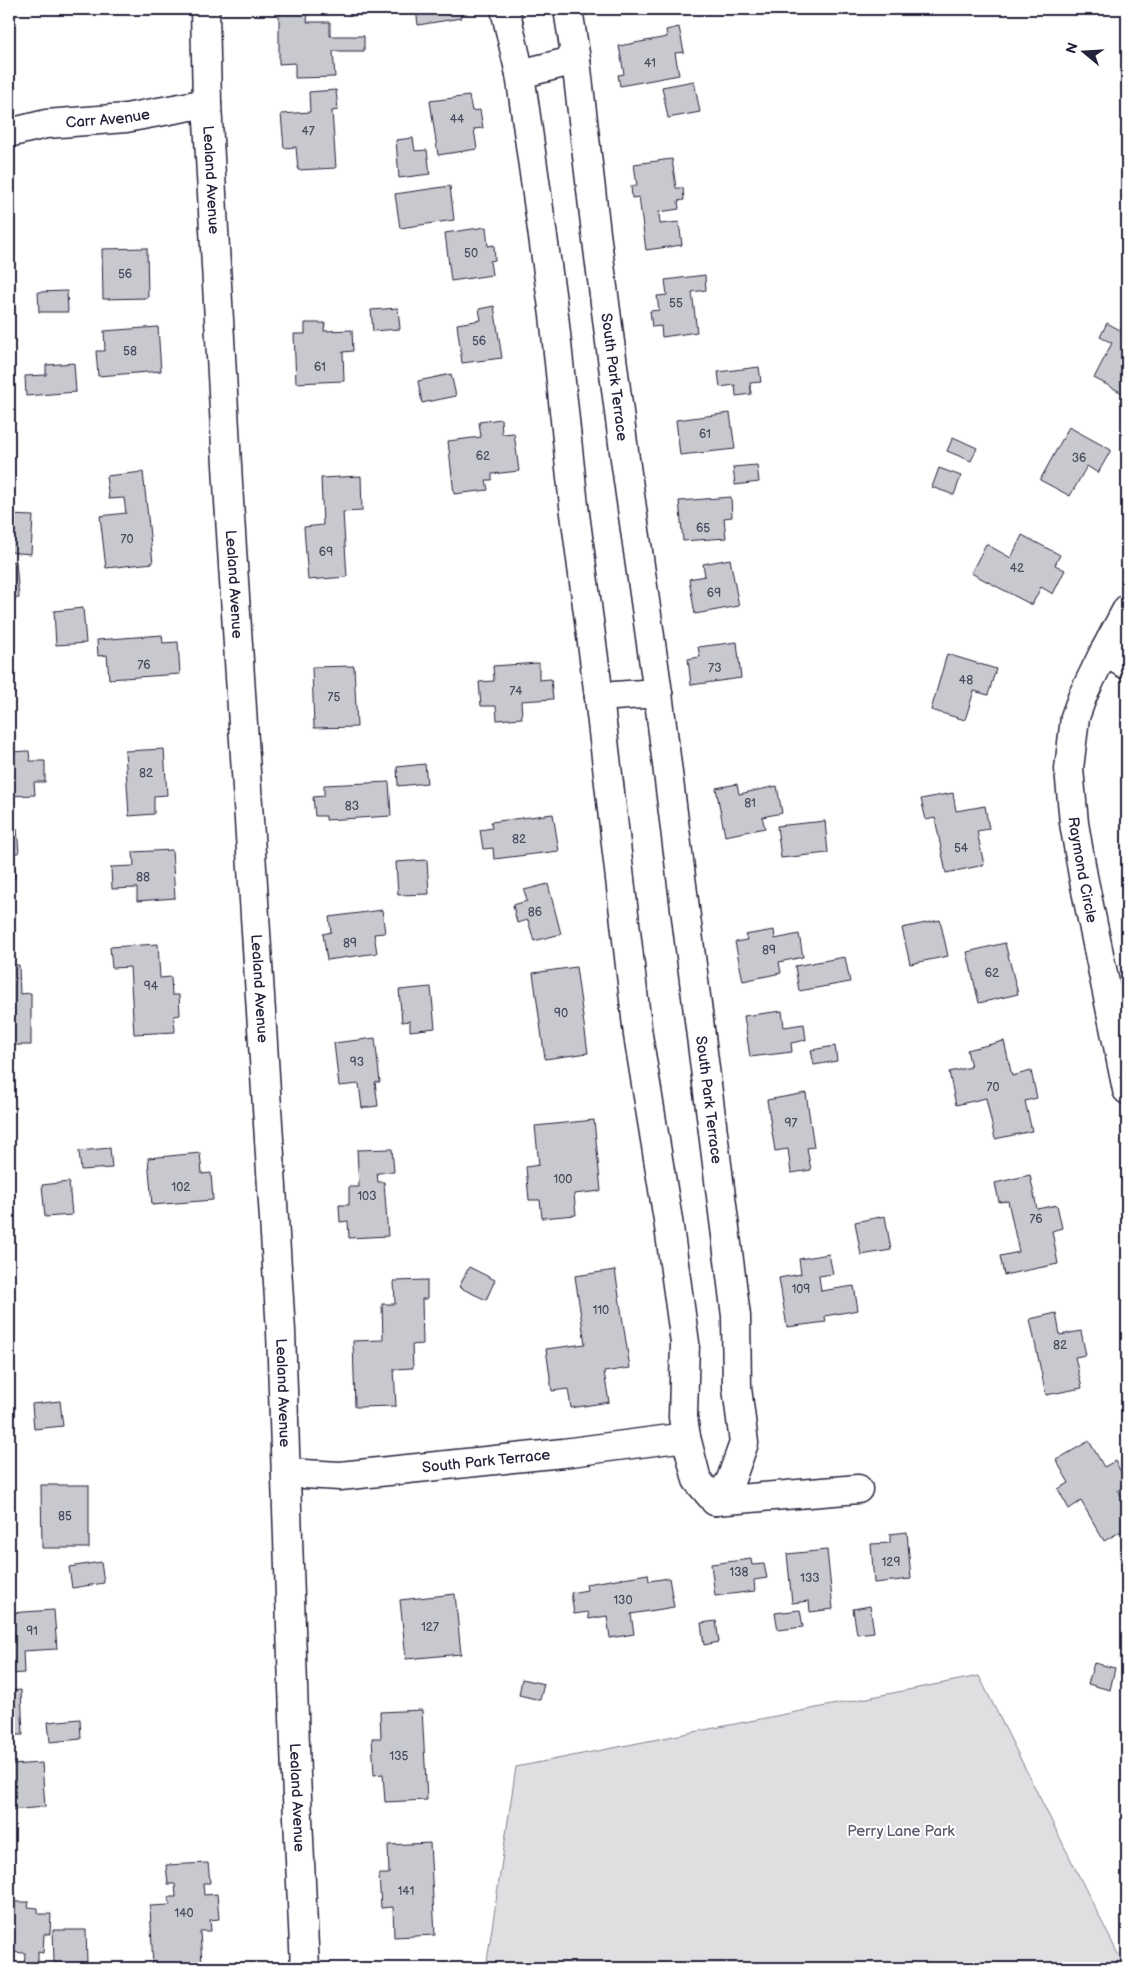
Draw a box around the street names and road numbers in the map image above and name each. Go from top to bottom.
street label: Carr Avenue [65,104,151,132]
street label: Lealand Avenue [199,125,224,235]
street label: South Park Terrace [597,312,632,442]
street label: Lealand Avenue [221,529,247,639]
street label: Raymond Circle [1064,816,1102,924]
street label: Lealand Avenue [247,933,272,1043]
street label: South Park Terrace [692,1035,726,1165]
street label: Lealand Avenue [272,1338,294,1448]
street label: South Park Terrace [421,1445,551,1477]
street label: Lealand Avenue [285,1743,309,1852]

